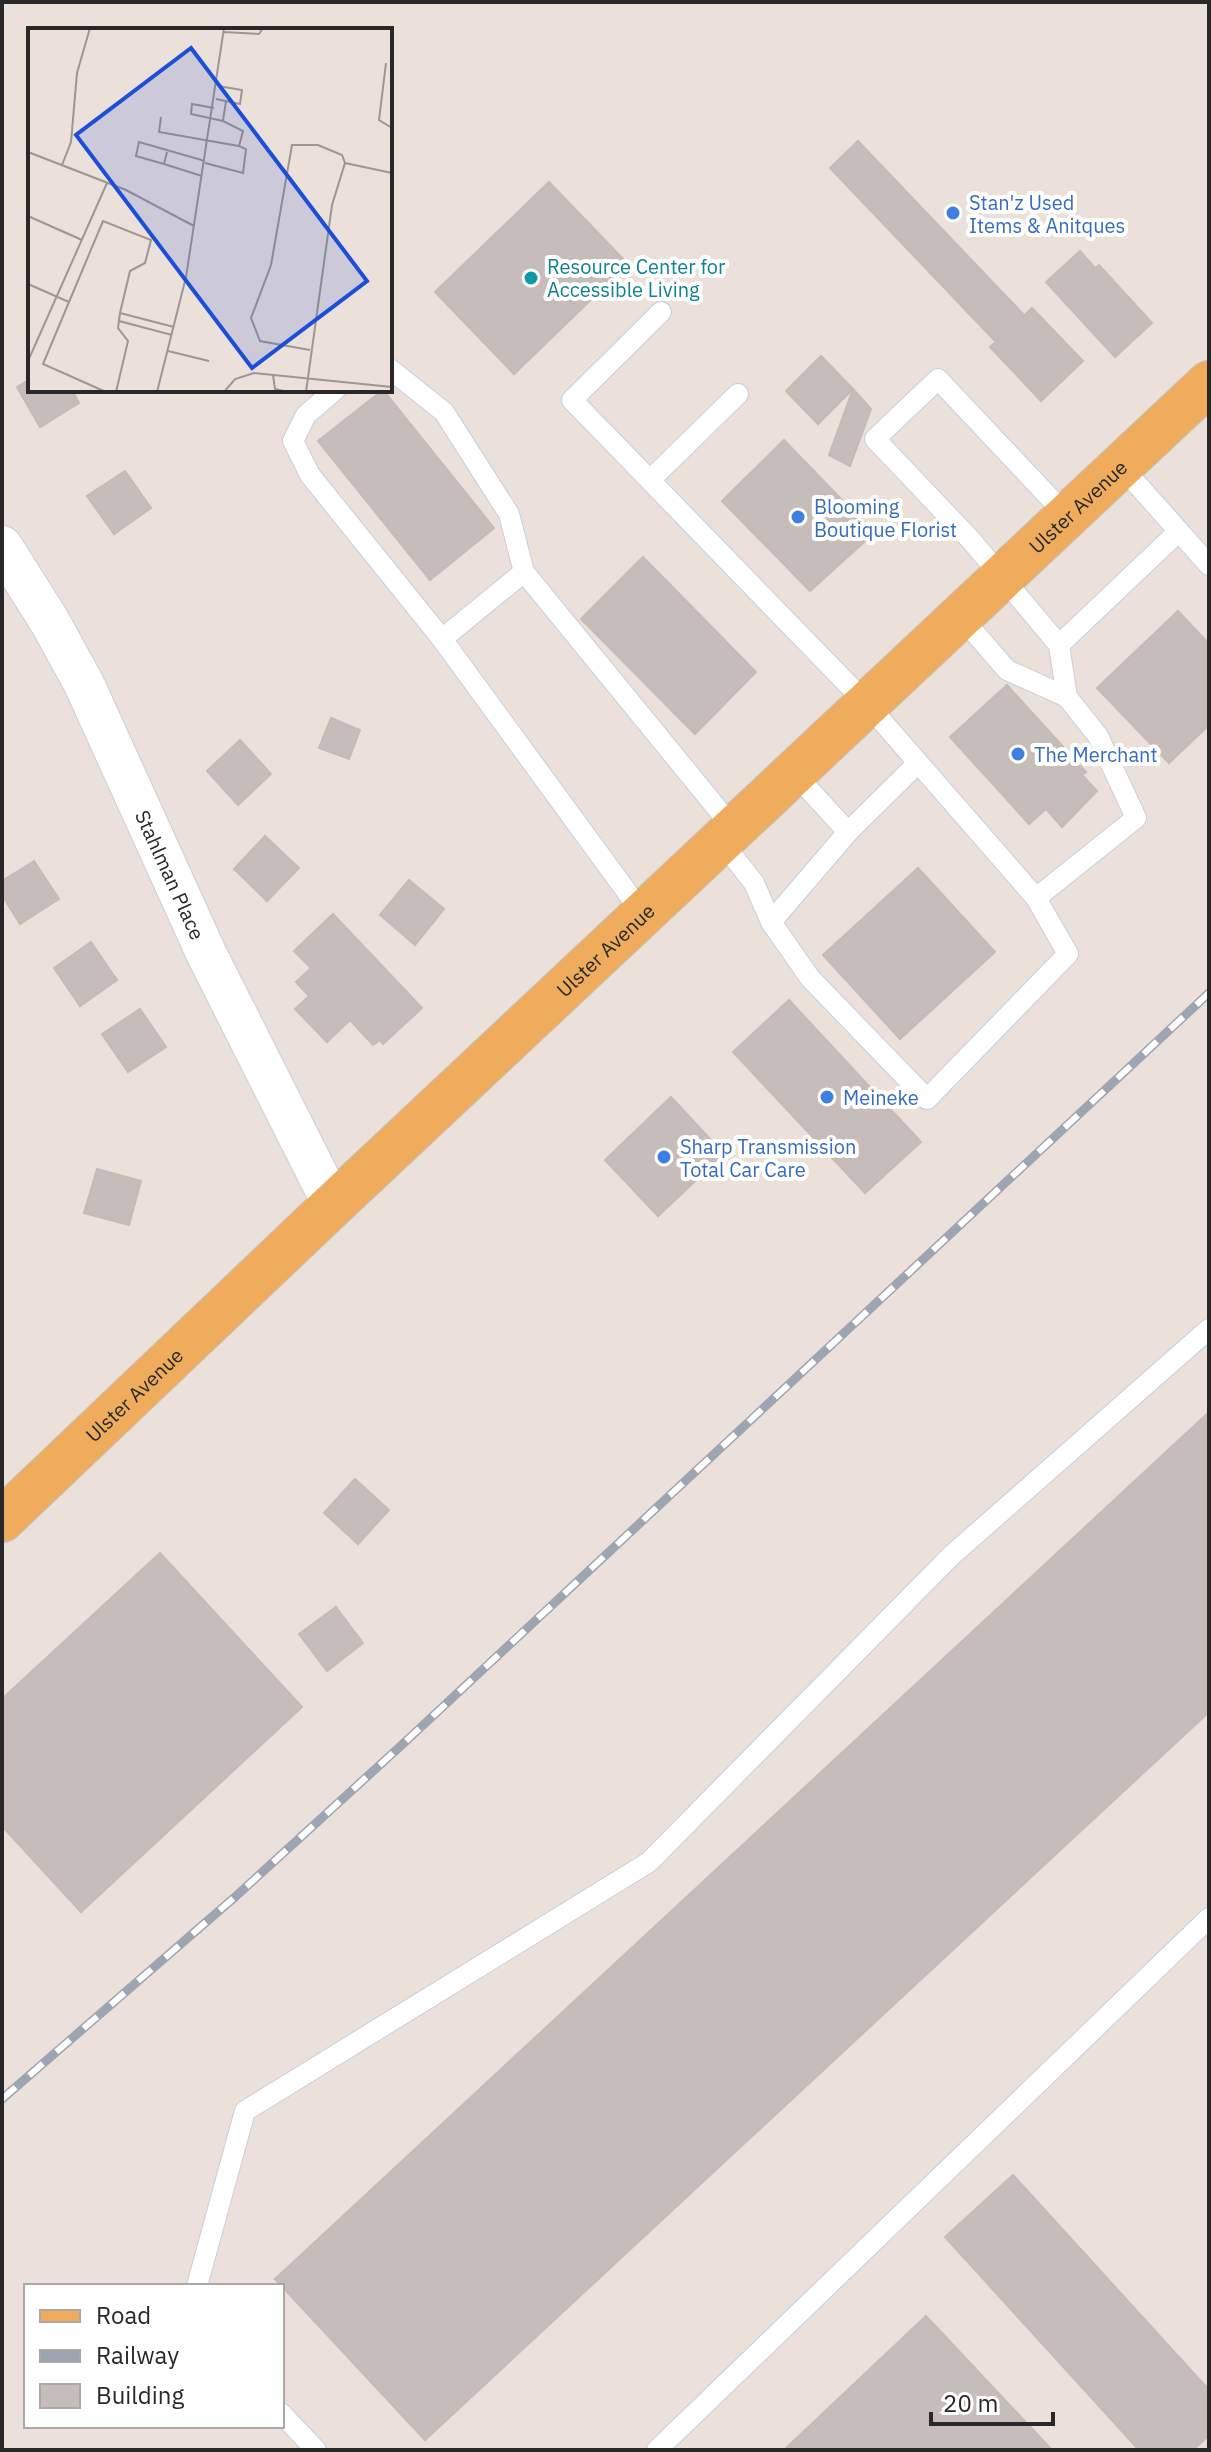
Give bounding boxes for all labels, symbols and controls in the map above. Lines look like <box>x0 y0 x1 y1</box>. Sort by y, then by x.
inset map <box>28 28 392 392</box>
place label: Stan'z Used Items & Anitques <box>969 189 1125 239</box>
marker: Stan'z Used Items & Anitques <box>944 204 962 222</box>
place label: Resource Center for Accessible Living <box>547 253 725 303</box>
marker: Resource Center for Accessible Living <box>522 269 540 287</box>
street label: Ulster Avenue <box>1023 454 1133 559</box>
place label: Blooming Boutique Florist <box>814 493 957 543</box>
marker: Blooming Boutique Florist <box>789 508 807 526</box>
place label: The Merchant <box>1034 741 1157 768</box>
marker: The Merchant <box>1009 745 1027 763</box>
street label: Stahlman Place <box>129 806 212 944</box>
street label: Ulster Avenue <box>550 897 660 1002</box>
place label: Meineke <box>843 1084 919 1111</box>
marker: Meineke <box>818 1088 836 1106</box>
place label: Sharp Transmission Total Car Care <box>680 1133 856 1183</box>
marker: Sharp Transmission Total Car Care <box>655 1148 673 1166</box>
street label: Ulster Avenue <box>79 1341 189 1448</box>
legend <box>24 2284 284 2428</box>
text: Road <box>96 2299 151 2331</box>
text: Railway <box>96 2339 179 2371</box>
scale bar <box>931 2376 1053 2426</box>
text: Building <box>96 2379 184 2411</box>
text: 20 m <box>943 2387 998 2419</box>

